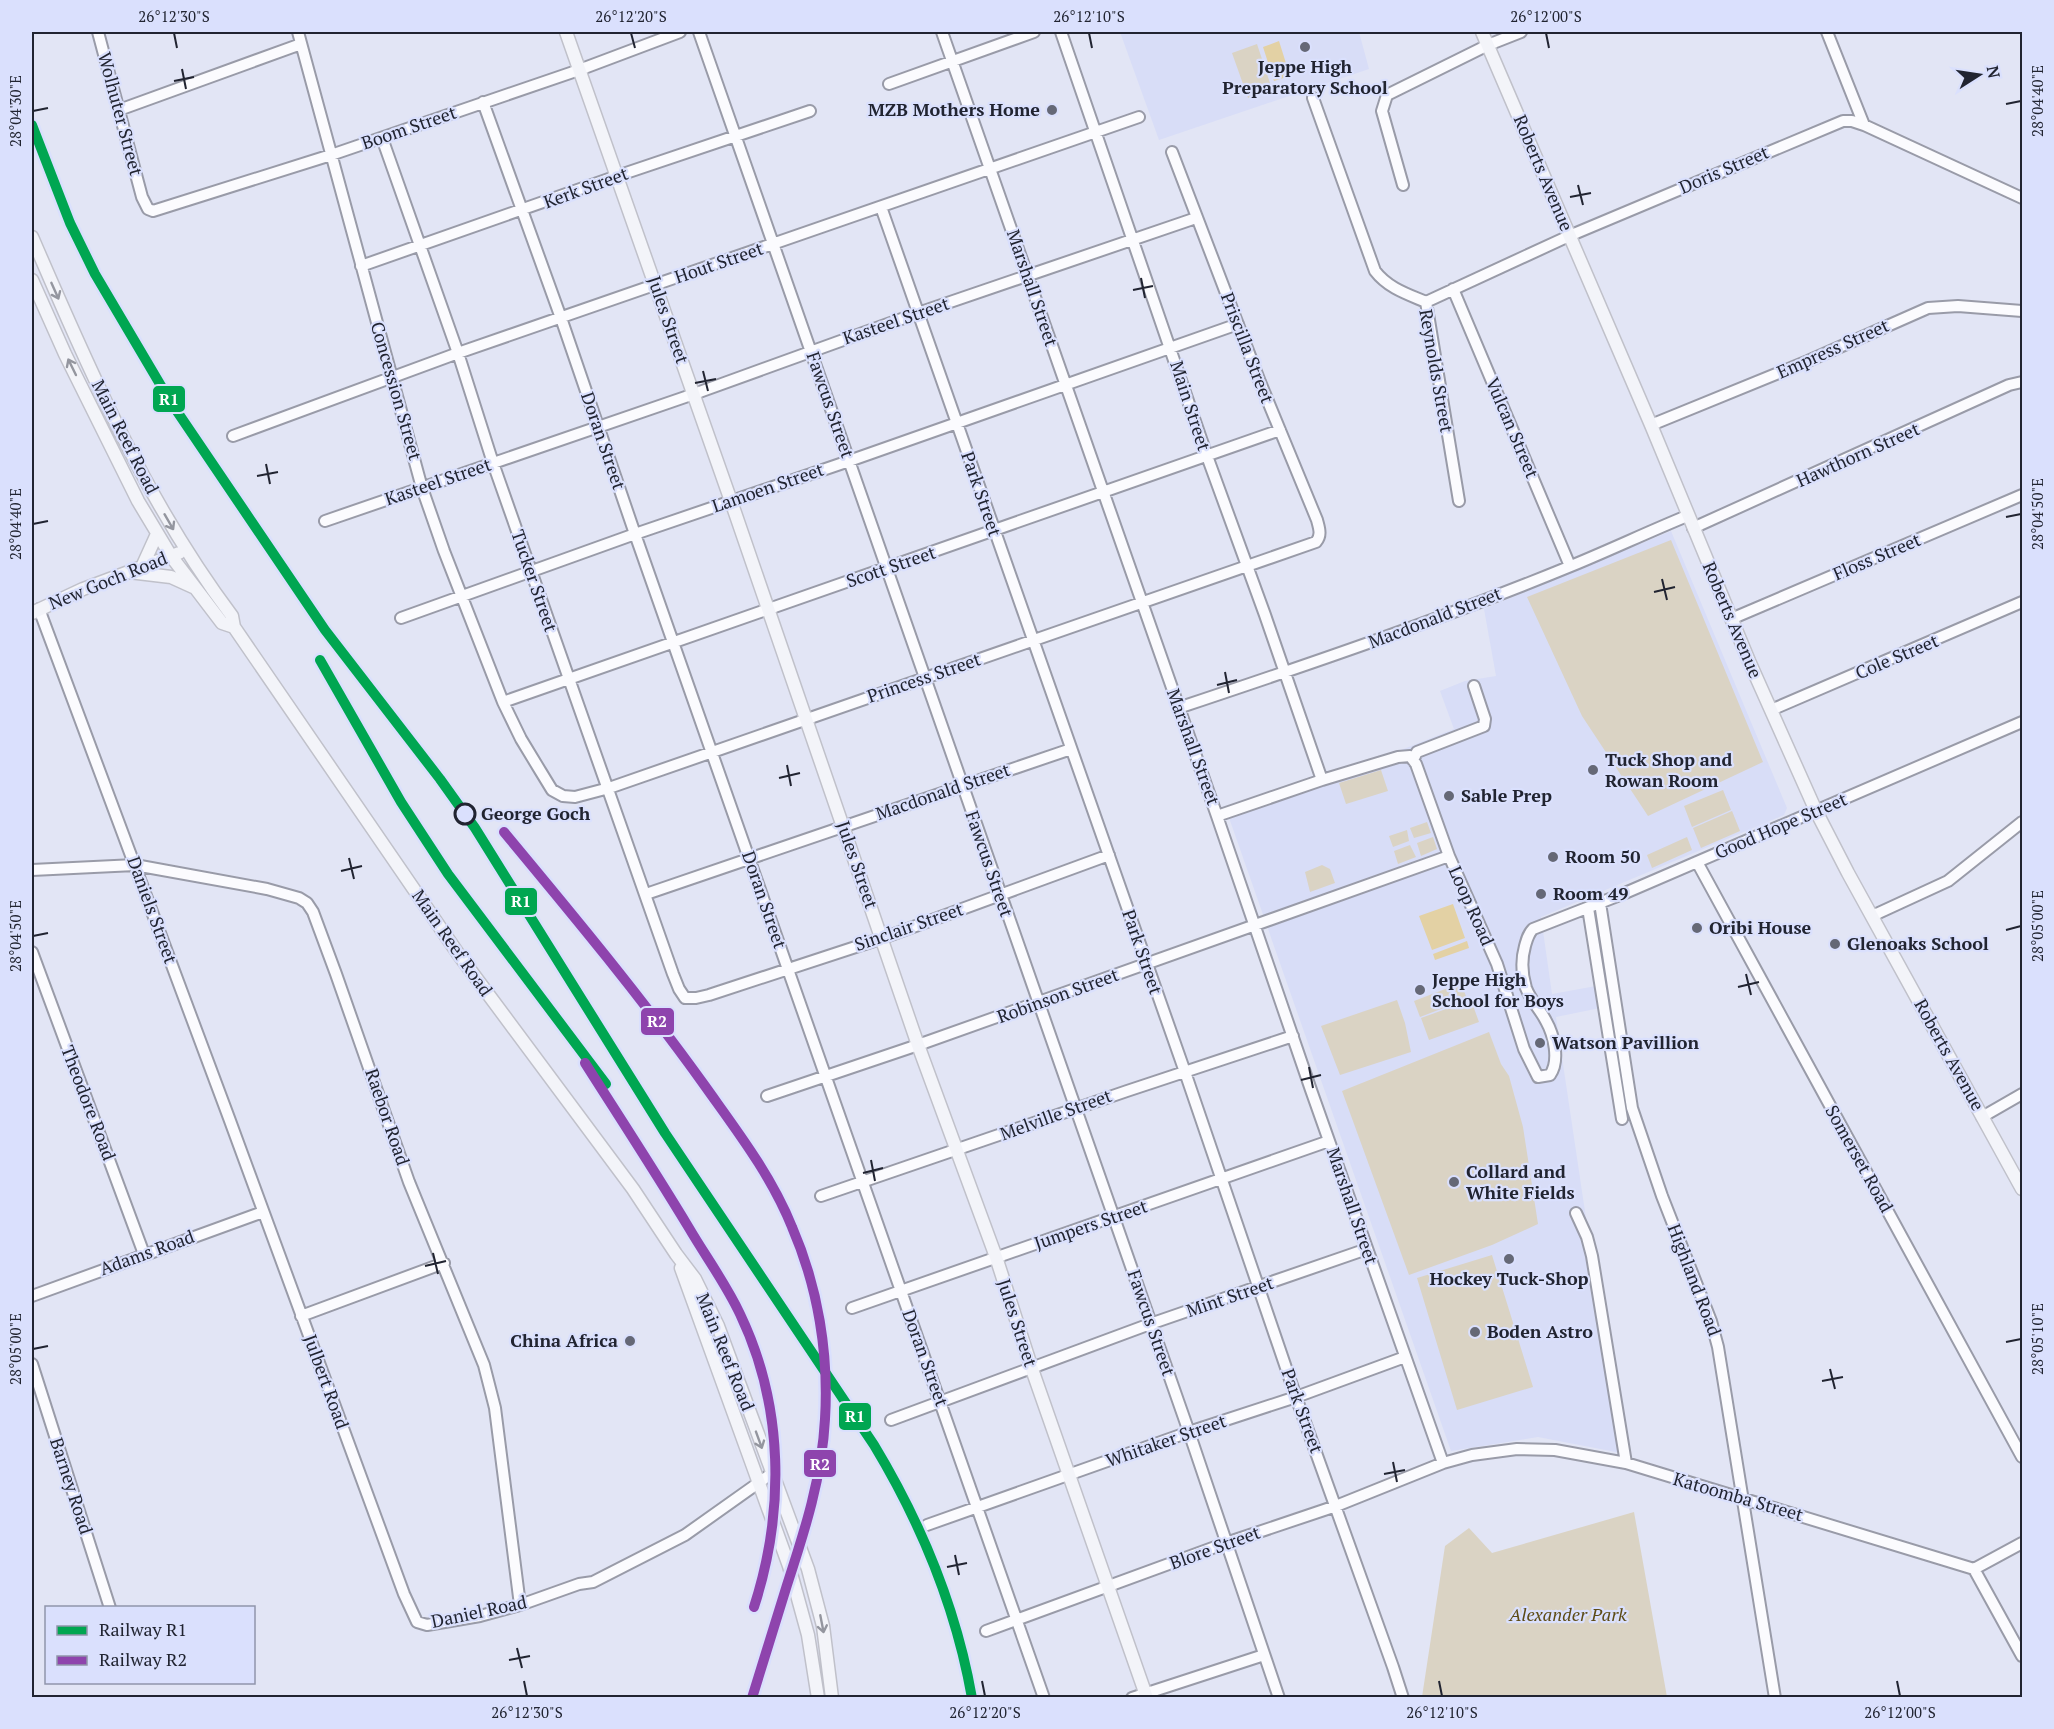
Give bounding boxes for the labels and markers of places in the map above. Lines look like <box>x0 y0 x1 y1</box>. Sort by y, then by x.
marker: Jeppe High Preparatory School <box>1298 40 1312 54</box>
place label: Jeppe High Preparatory School <box>1222 54 1388 99</box>
place label: MZB Mothers Home <box>868 97 1040 121</box>
marker: MZB Mothers Home <box>1045 103 1059 117</box>
place label: Tuck Shop and Rowan Room <box>1605 747 1732 792</box>
marker: Tuck Shop and Rowan Room <box>1586 763 1600 777</box>
place label: Sable Prep <box>1461 783 1552 807</box>
marker: Sable Prep <box>1442 789 1456 803</box>
place label: George Goch <box>481 801 591 825</box>
marker: George Goch <box>454 803 476 825</box>
place label: Room 50 <box>1565 844 1640 868</box>
marker: Room 50 <box>1546 850 1560 864</box>
place label: Room 49 <box>1553 881 1628 905</box>
marker: Room 49 <box>1534 887 1548 901</box>
place label: Oribi House <box>1709 915 1812 939</box>
marker: Oribi House <box>1690 921 1704 935</box>
place label: Glenoaks School <box>1847 931 1989 955</box>
marker: Glenoaks School <box>1828 937 1842 951</box>
place label: Jeppe High School for Boys <box>1432 967 1564 1012</box>
marker: Jeppe High School for Boys <box>1413 983 1427 997</box>
place label: Watson Pavillion <box>1552 1030 1700 1054</box>
marker: Watson Pavillion <box>1533 1036 1547 1050</box>
place label: Collard and White Fields <box>1466 1159 1575 1204</box>
marker: Collard and White Fields <box>1447 1175 1461 1189</box>
marker: Hockey Tuck-Shop <box>1502 1252 1516 1266</box>
place label: Hockey Tuck-Shop <box>1429 1266 1589 1290</box>
place label: Boden Astro <box>1487 1319 1593 1343</box>
marker: Boden Astro <box>1468 1325 1482 1339</box>
place label: China Africa <box>510 1328 618 1352</box>
marker: China Africa <box>623 1334 637 1348</box>

